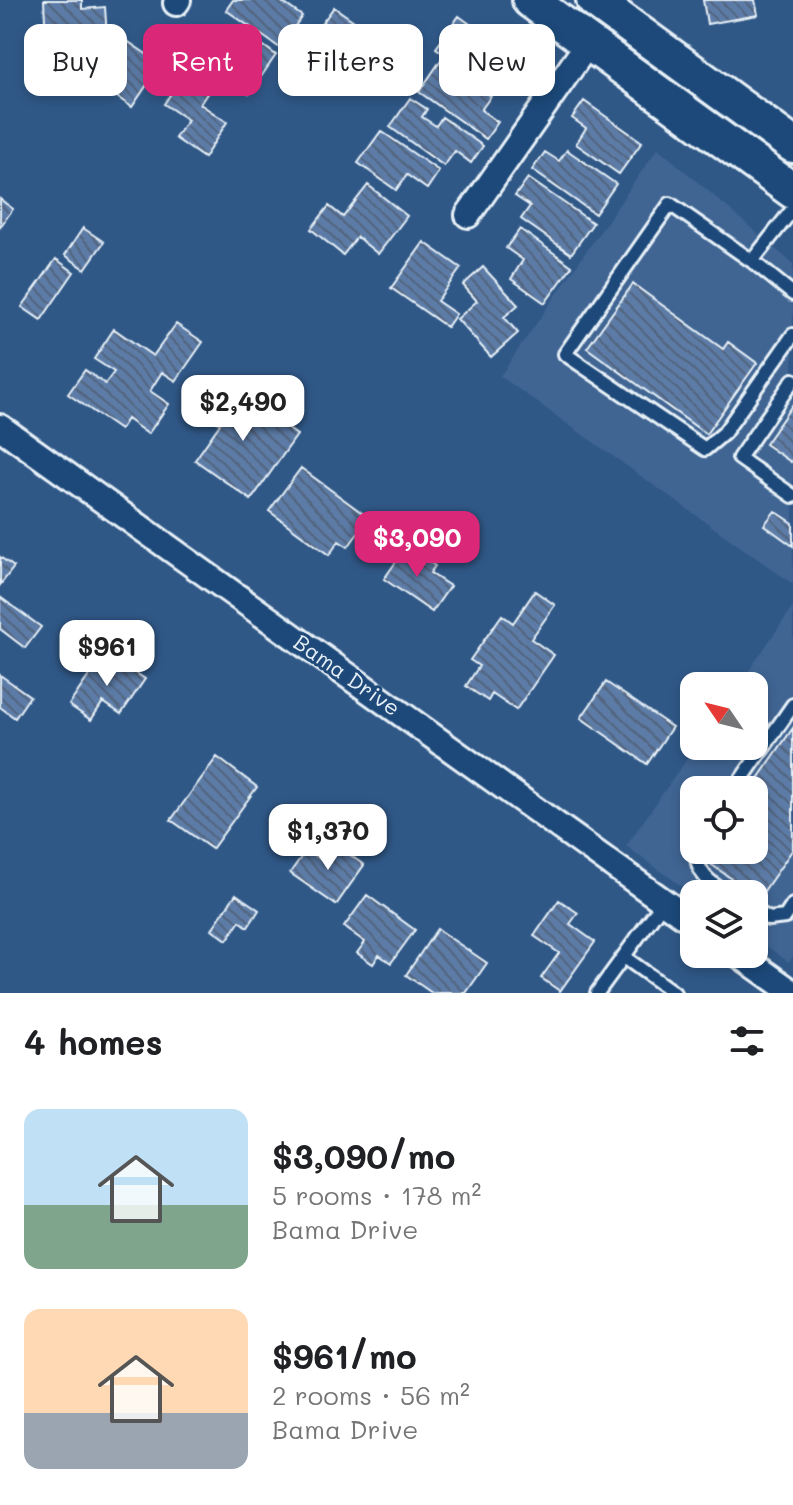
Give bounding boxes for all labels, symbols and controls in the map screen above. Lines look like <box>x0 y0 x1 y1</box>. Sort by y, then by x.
chip: Buy <box>24 24 127 96</box>
chip: Rent <box>143 24 262 96</box>
chip: Filters <box>278 24 423 96</box>
chip: New <box>439 24 555 96</box>
pin: $2,490 <box>178 375 308 443</box>
text: $2,490 <box>199 384 287 418</box>
pin: $3,090 <box>352 511 482 579</box>
text: $3,090 <box>373 520 461 554</box>
pin: $961 <box>60 620 154 688</box>
street label: Bama Drive <box>288 627 406 722</box>
text: $961 <box>78 629 136 663</box>
north arrow <box>680 672 768 760</box>
map controls <box>680 672 768 968</box>
button: locate <box>680 776 768 864</box>
pin: $1,370 <box>263 804 393 872</box>
text: $1,370 <box>287 813 369 847</box>
button: layers <box>680 880 768 968</box>
text: 4 homes <box>24 1019 163 1064</box>
icon: filters <box>725 1019 769 1063</box>
text: $3,090/mo <box>272 1133 456 1178</box>
icon: home <box>88 1141 184 1237</box>
text: 5 rooms · 178 m² <box>272 1178 481 1212</box>
text: Bama Drive <box>272 1212 418 1246</box>
text: $961/mo <box>272 1333 417 1378</box>
icon: home <box>88 1341 184 1437</box>
text: 2 rooms · 56 m² <box>272 1378 470 1412</box>
text: Bama Drive <box>272 1412 418 1446</box>

